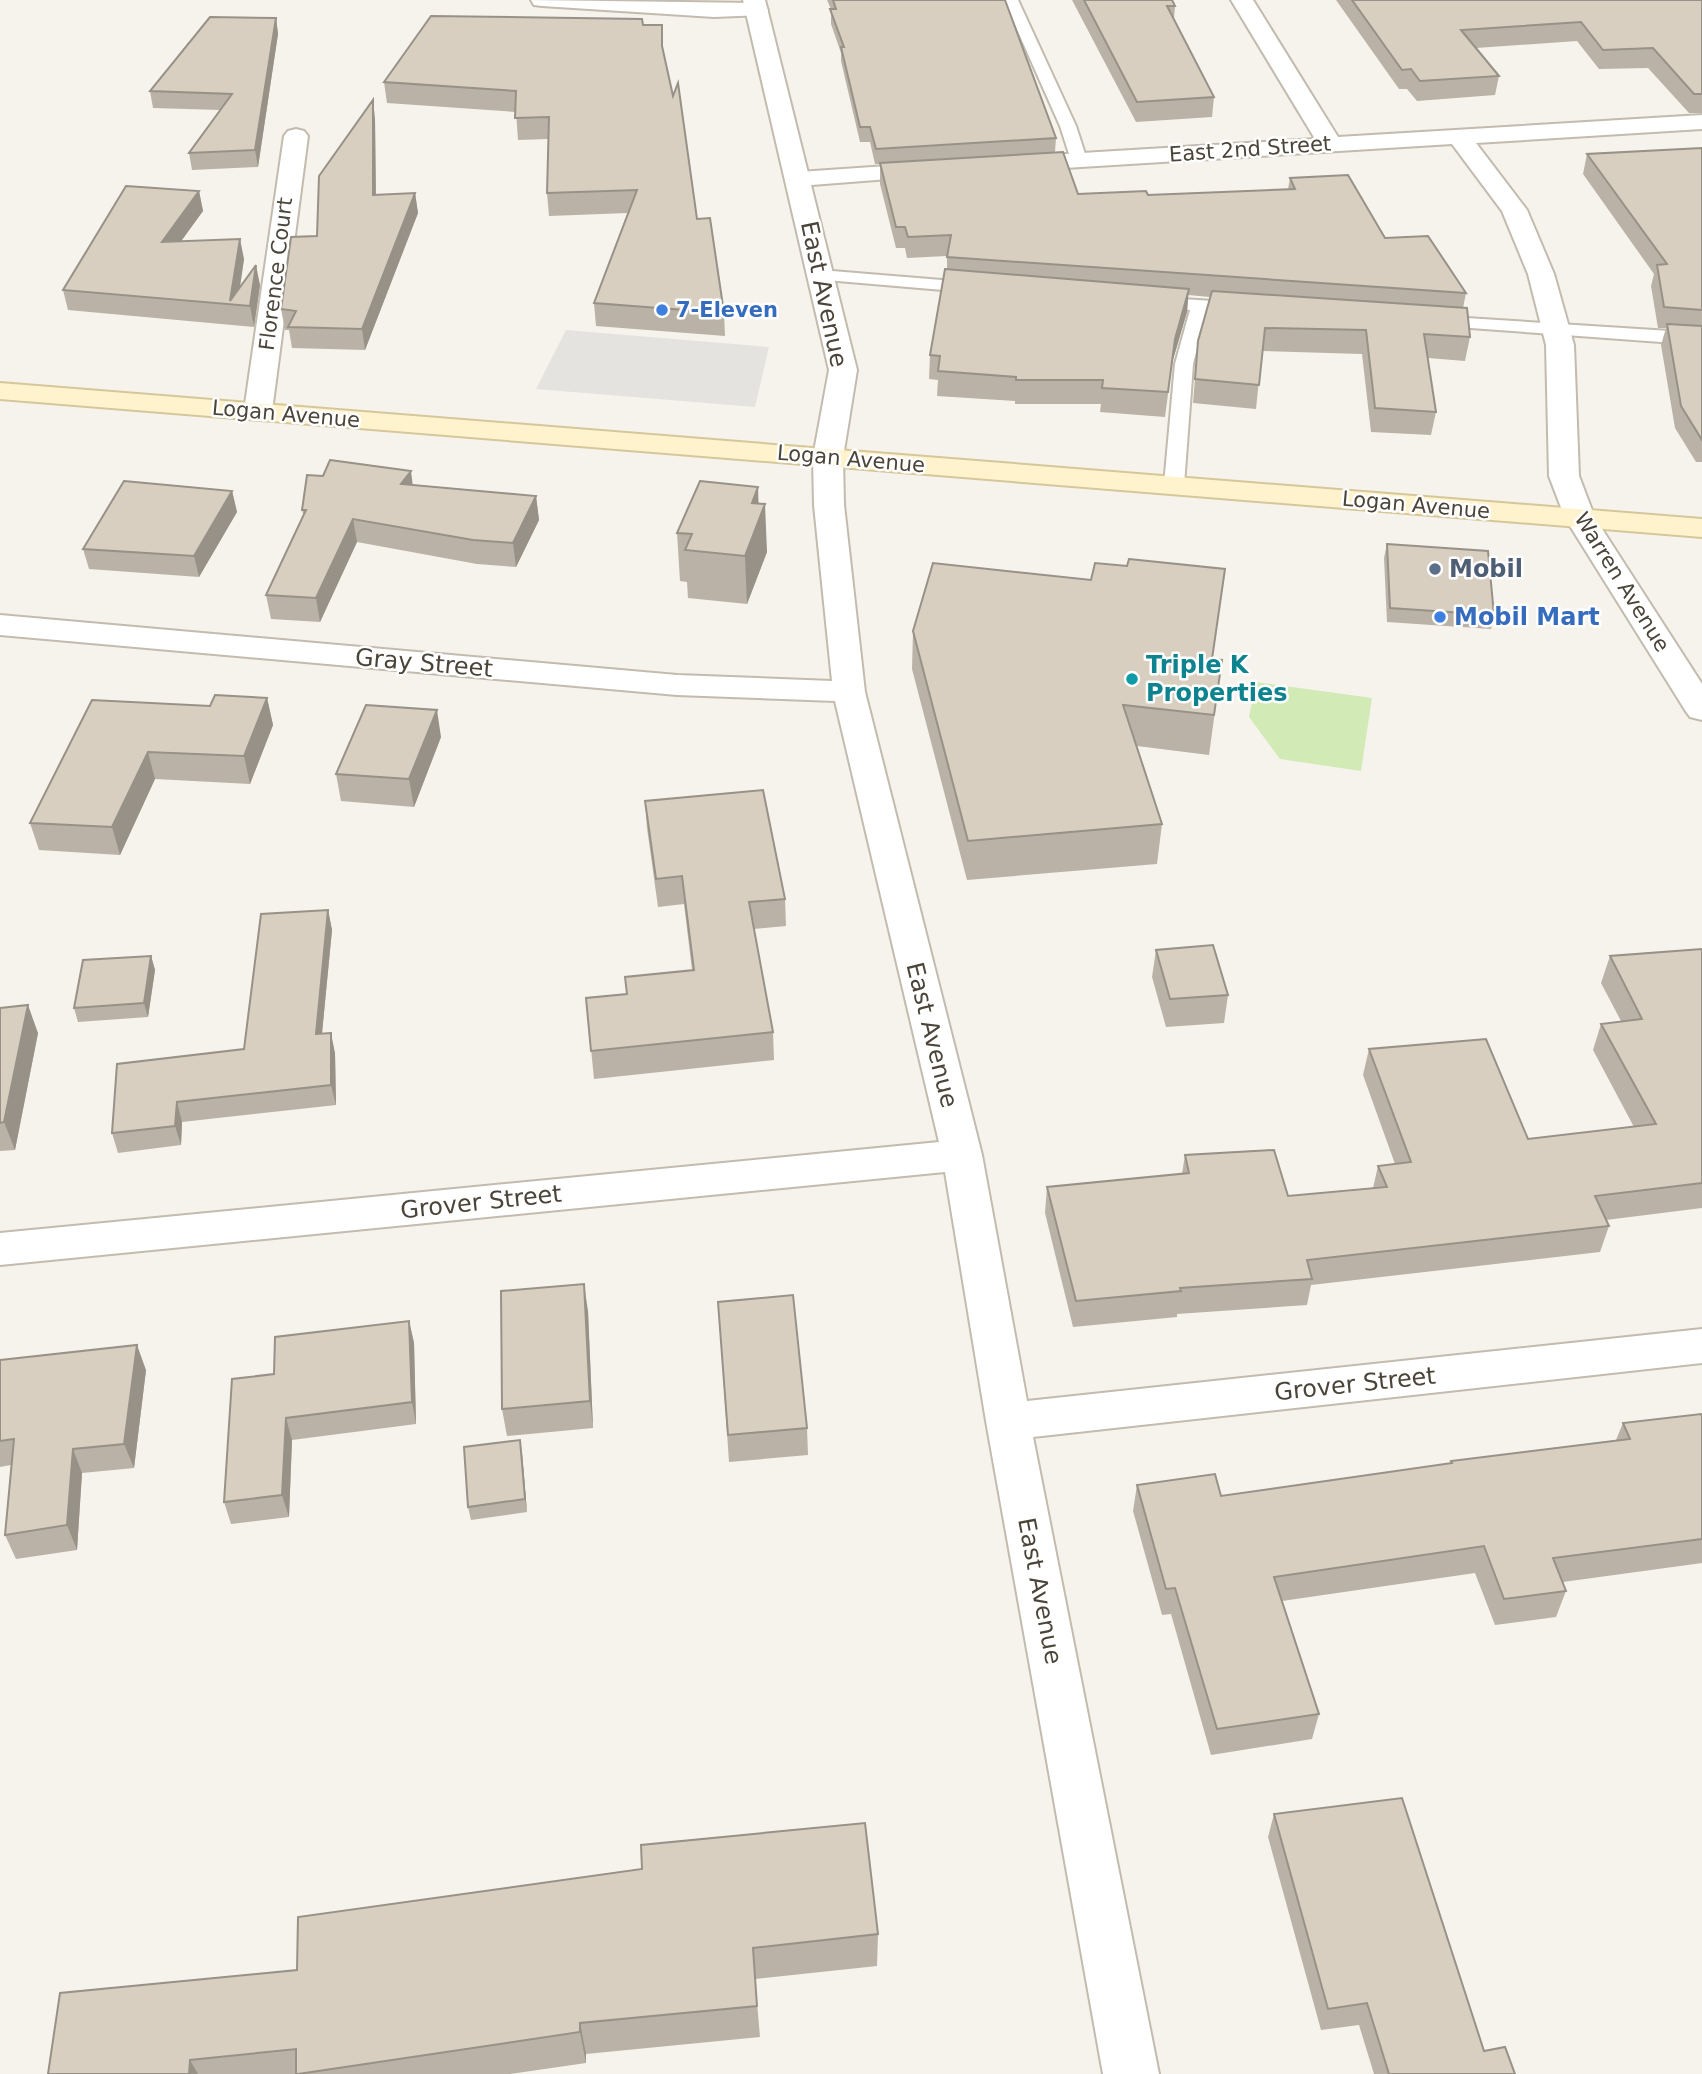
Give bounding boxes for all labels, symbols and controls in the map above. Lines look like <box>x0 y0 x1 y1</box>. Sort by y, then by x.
street label: East 2nd Street <box>1168 131 1332 167</box>
street label: Florence Court <box>255 196 297 352</box>
street label: East Avenue <box>795 218 853 370</box>
place label: 7-Eleven <box>676 298 778 322</box>
marker: 7-Eleven <box>654 302 670 318</box>
street label: Logan Avenue <box>211 396 361 432</box>
street label: Logan Avenue <box>776 441 926 477</box>
street label: Logan Avenue <box>1341 487 1491 523</box>
street label: Warren Avenue <box>1570 508 1674 656</box>
place label: Mobil <box>1449 555 1523 583</box>
marker: Mobil <box>1427 561 1443 577</box>
place label: Mobil Mart <box>1454 603 1600 631</box>
marker: Mobil Mart <box>1432 609 1448 625</box>
street label: Gray Street <box>354 643 494 683</box>
place label: Triple K Properties <box>1146 651 1287 707</box>
marker: Triple K Properties <box>1124 671 1140 687</box>
street label: East Avenue <box>900 960 964 1110</box>
street label: Grover Street <box>399 1180 563 1224</box>
street label: Grover Street <box>1273 1362 1437 1406</box>
street label: East Avenue <box>1012 1515 1068 1667</box>

